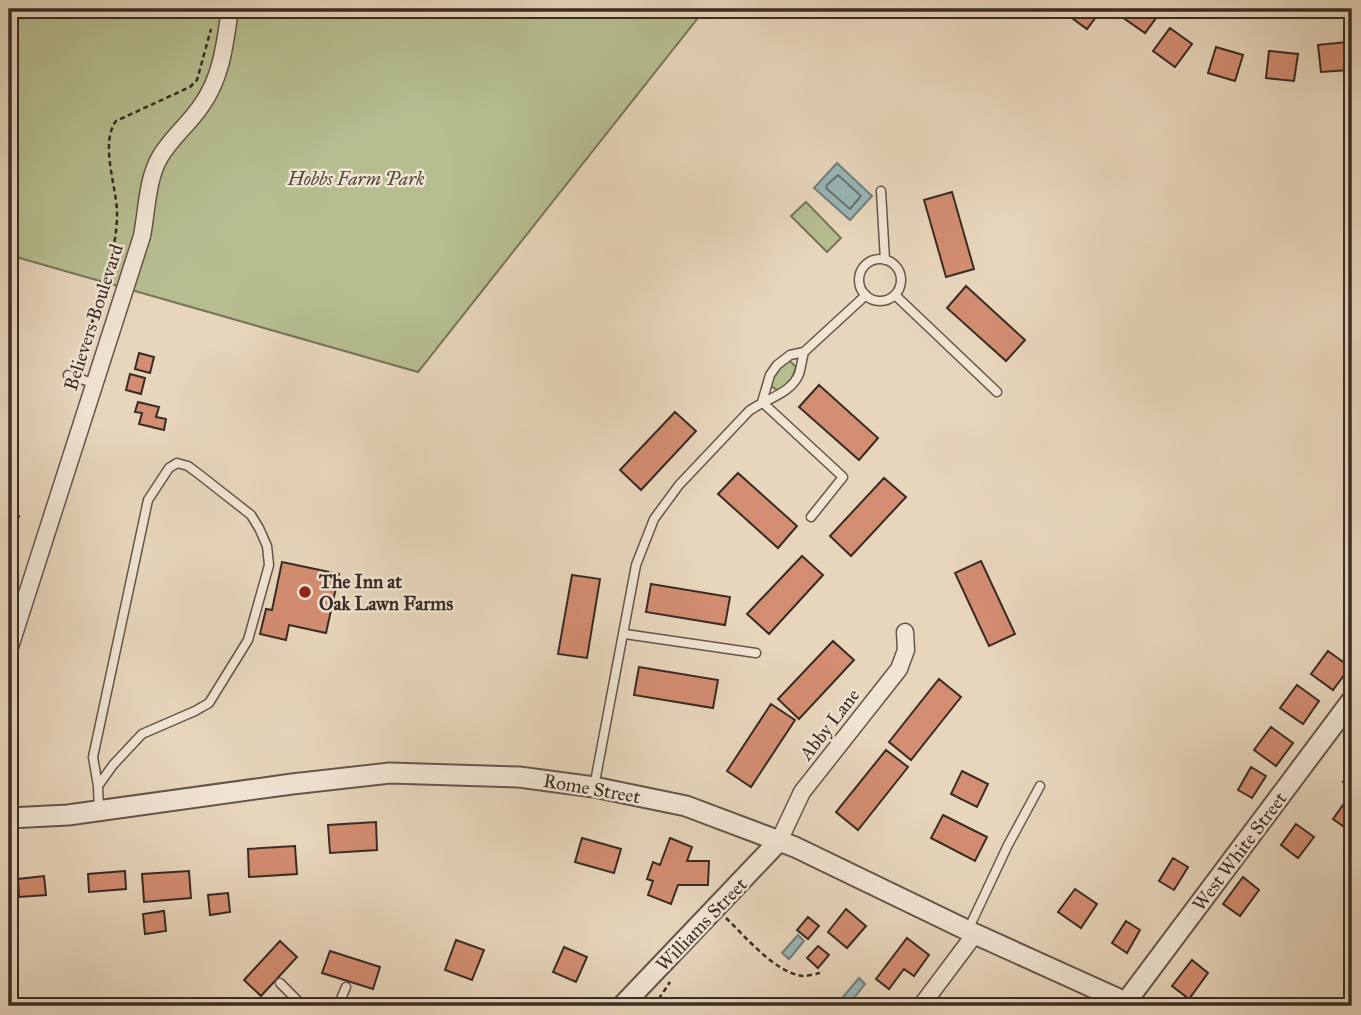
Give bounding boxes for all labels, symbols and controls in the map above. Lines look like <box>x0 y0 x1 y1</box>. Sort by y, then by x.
park label: Hobbs Farm Park <box>286 167 425 190</box>
street label: Believers Boulevard <box>59 241 128 393</box>
place label: The Inn at Oak Lawn Farms <box>318 570 453 615</box>
marker: The Inn at Oak Lawn Farms <box>297 584 313 600</box>
street label: Abby Lane <box>794 684 864 765</box>
street label: Rome Street <box>542 769 642 808</box>
street label: West White Street <box>1187 787 1292 915</box>
street label: Williams Street <box>651 873 752 976</box>

